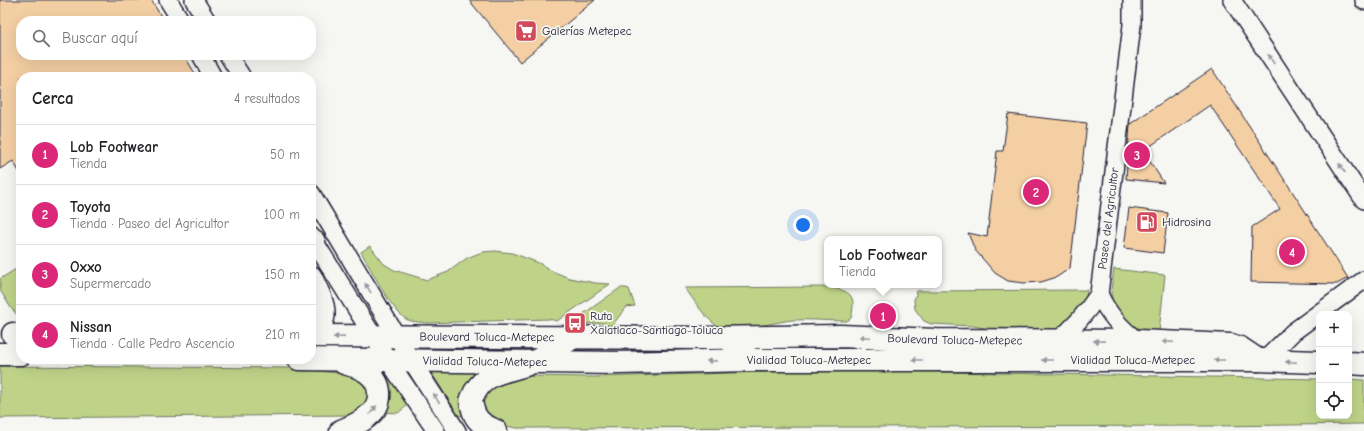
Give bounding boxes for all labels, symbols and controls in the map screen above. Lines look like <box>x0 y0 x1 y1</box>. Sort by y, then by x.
search box <box>16 16 316 60</box>
supermarket icon: Galerías Metepec <box>513 18 539 44</box>
place label: Galerías Metepec <box>542 24 632 38</box>
icon: search <box>30 27 52 49</box>
text: Buscar aquí <box>62 29 138 47</box>
one-way arrow <box>1267 54 1275 64</box>
text: Cerca <box>32 89 74 108</box>
text: 4 resultados <box>234 91 300 106</box>
text: Lob Footwear <box>70 138 158 156</box>
pin: 3 <box>1124 140 1150 170</box>
text: 1 <box>42 147 48 162</box>
text: 50 m <box>270 147 300 162</box>
text: Tienda <box>70 156 107 171</box>
one-way arrow <box>1339 162 1346 174</box>
street label: Paseo del Agricultor <box>1095 167 1121 270</box>
pin: 2 <box>1023 177 1049 207</box>
text: Toyota <box>70 198 111 216</box>
text: 2 <box>42 207 48 222</box>
text: 100 m <box>264 207 300 222</box>
fuel station icon: Hidrosina <box>1134 209 1160 235</box>
your location <box>793 215 813 235</box>
place label: Hidrosina <box>1162 215 1211 229</box>
text: Tienda · Paseo del Agricultor <box>70 216 229 231</box>
popup <box>824 236 942 288</box>
pin: 4 <box>1279 237 1305 267</box>
text: Lob Footwear <box>839 246 927 264</box>
text: Oxxo <box>70 258 102 276</box>
text: Tienda <box>839 264 876 279</box>
text: 3 <box>42 267 48 282</box>
text: 150 m <box>265 267 300 282</box>
text: Supermercado <box>70 276 151 291</box>
one-way arrow <box>364 282 371 294</box>
pin: 1 <box>870 301 896 331</box>
place label: Ruta Xalatlaco-Santiago-Toluca <box>590 309 723 337</box>
bus stop icon: Ruta Xalatlaco-Santiago-Toluca <box>562 310 588 336</box>
map controls <box>1316 311 1352 419</box>
button: + <box>1316 311 1352 347</box>
text: Nissan <box>70 318 112 336</box>
text: 4 <box>42 327 48 342</box>
text: 210 m <box>265 327 300 342</box>
street label: Boulevard Toluca-Metepec <box>420 330 555 344</box>
street label: Boulevard Toluca-Metepec <box>887 331 1023 347</box>
one-way arrow <box>332 334 345 340</box>
one-way arrow <box>858 334 871 340</box>
text: Tienda · Calle Pedro Ascencio <box>70 336 235 351</box>
one-way arrow <box>1092 338 1105 344</box>
one-way arrow <box>1162 339 1174 346</box>
button: − <box>1316 347 1352 383</box>
street label: Vialidad Toluca-Metepec <box>747 353 871 367</box>
street label: Vialidad Toluca-Metepec <box>1071 353 1195 367</box>
street label: Vialidad Toluca-Metepec <box>423 354 547 369</box>
one-way arrow <box>910 357 923 363</box>
one-way arrow <box>1040 357 1053 363</box>
one-way arrow <box>1212 357 1225 363</box>
one-way arrow <box>705 358 718 364</box>
one-way arrow <box>1285 358 1297 365</box>
button: locate <box>1316 383 1352 419</box>
one-way arrow <box>432 393 440 403</box>
one-way arrow <box>369 405 378 416</box>

